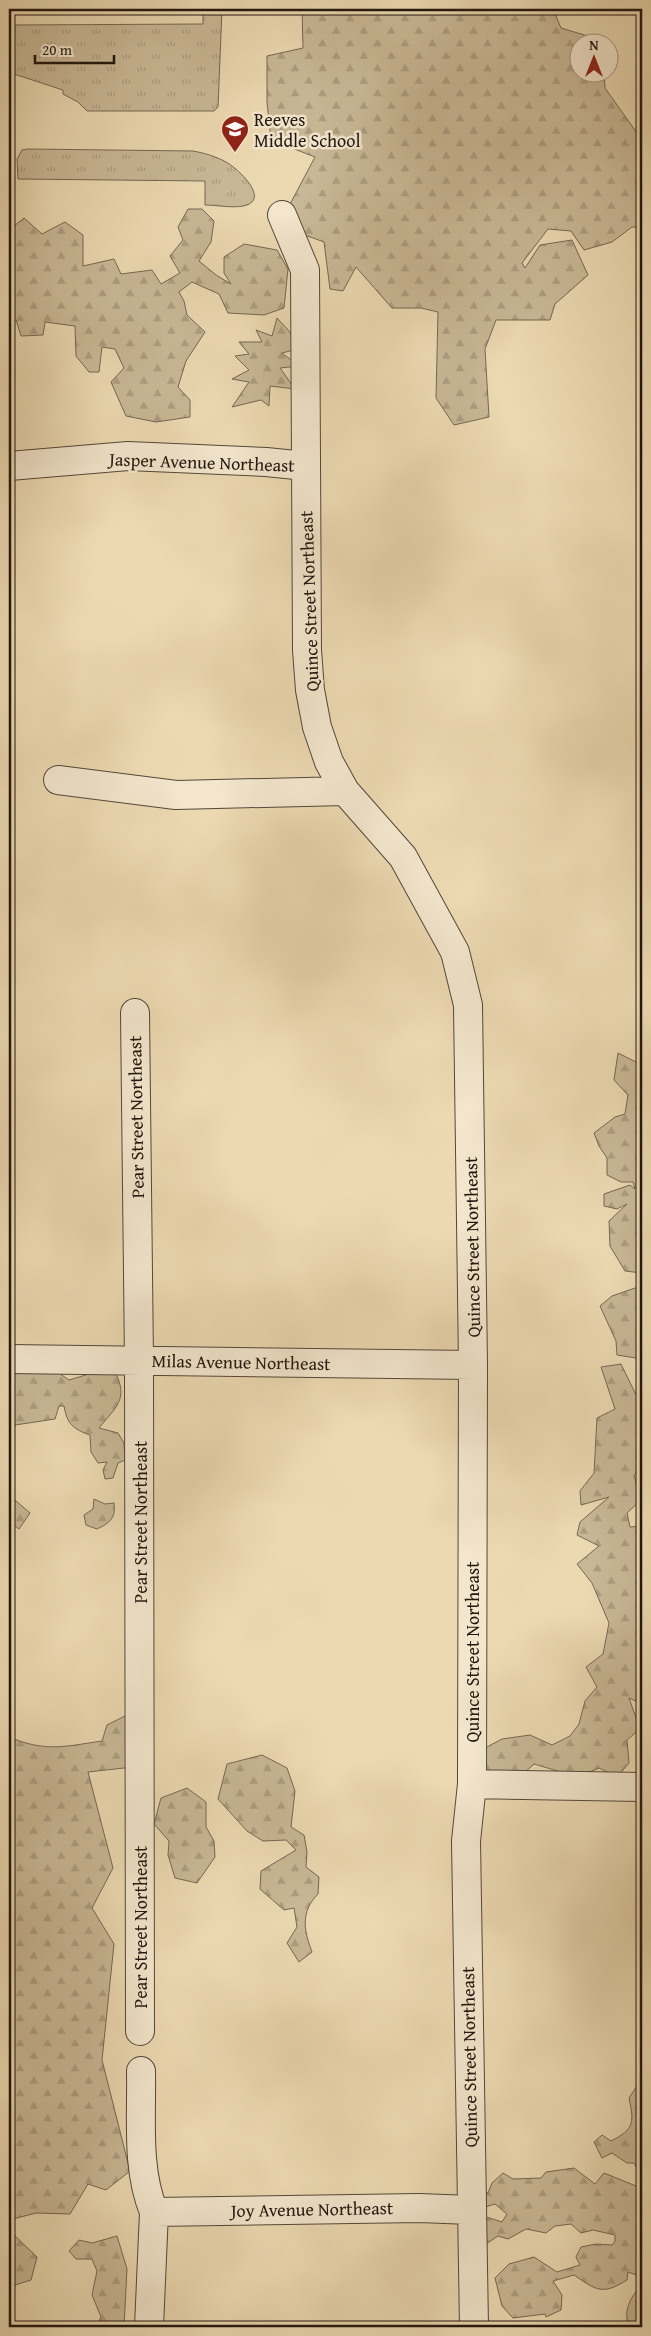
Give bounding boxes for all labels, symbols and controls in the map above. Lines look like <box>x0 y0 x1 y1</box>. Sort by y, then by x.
scale bar <box>35 32 114 64</box>
north arrow <box>568 32 618 82</box>
text: N <box>589 35 599 55</box>
text: 20 m <box>42 39 73 60</box>
place label: Reeves Middle School <box>254 106 361 154</box>
school or university icon: Reeves Middle School <box>220 114 250 153</box>
street label: Jasper Avenue Northeast <box>107 445 296 479</box>
street label: Quince Street Northeast <box>292 509 326 692</box>
street label: Pear Street Northeast <box>121 1035 151 1199</box>
street label: Quince Street Northeast <box>457 1156 487 1338</box>
street label: Milas Avenue Northeast <box>151 1347 331 1377</box>
street label: Pear Street Northeast <box>127 1440 154 1603</box>
street label: Quince Street Northeast <box>459 1561 486 1743</box>
street label: Pear Street Northeast <box>127 1845 154 2008</box>
street label: Quince Street Northeast <box>454 1966 484 2148</box>
street label: Joy Avenue Northeast <box>229 2194 394 2224</box>

